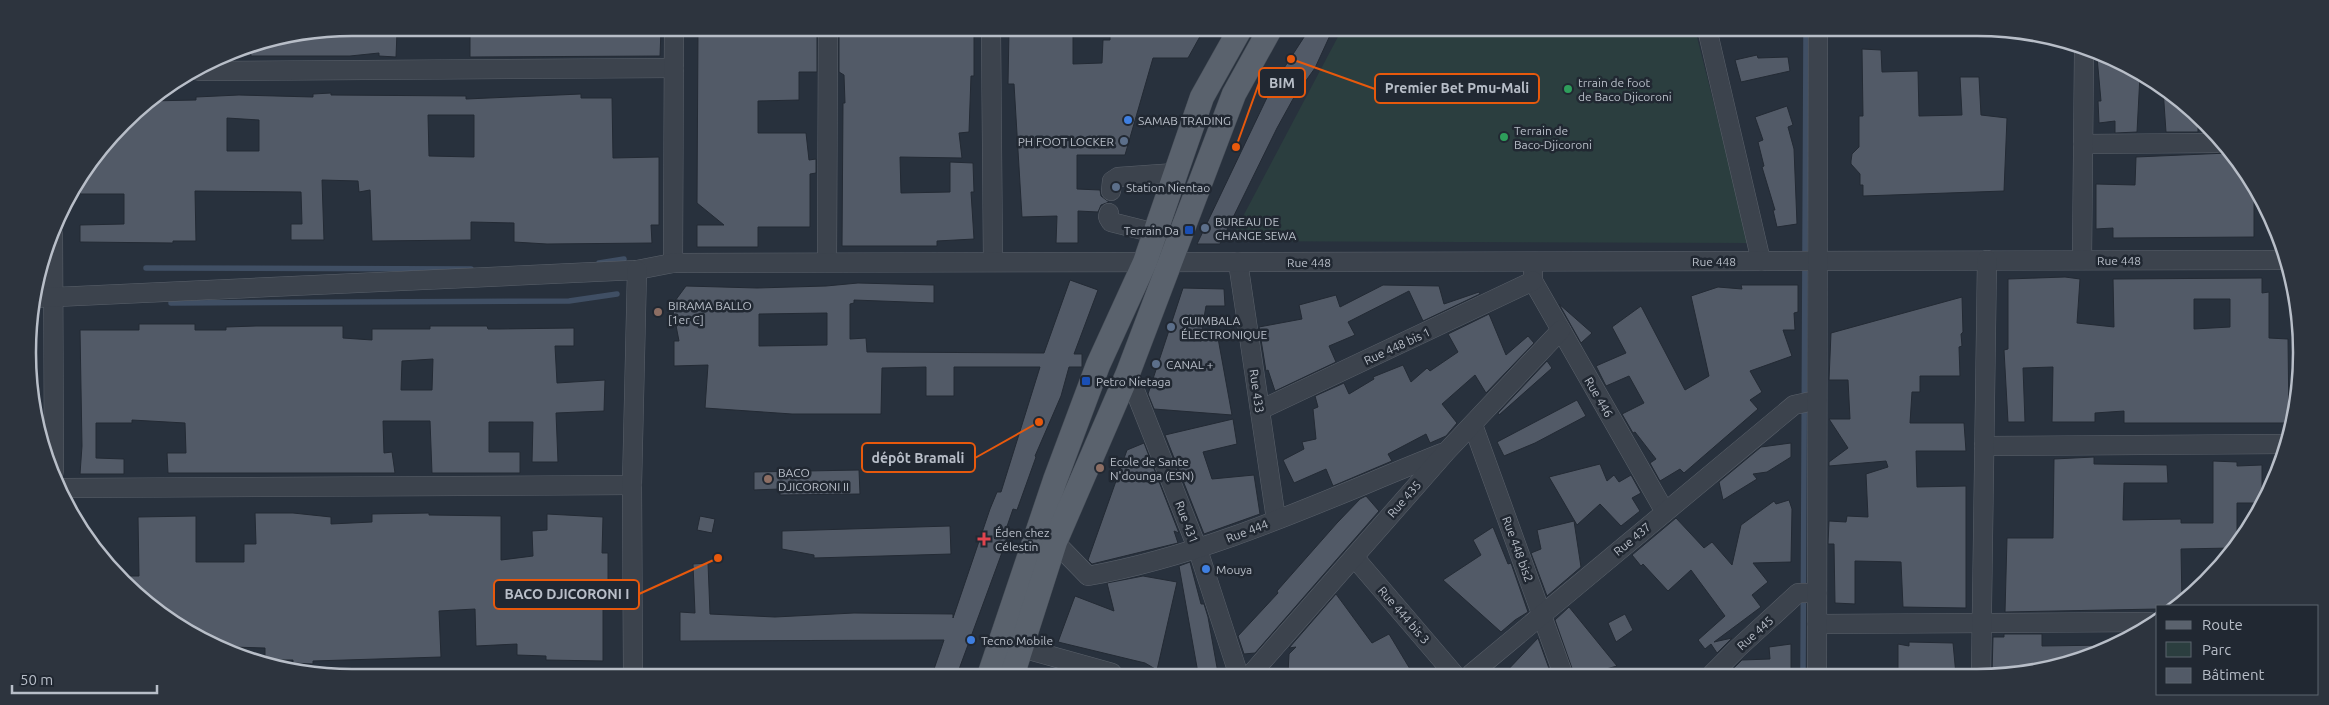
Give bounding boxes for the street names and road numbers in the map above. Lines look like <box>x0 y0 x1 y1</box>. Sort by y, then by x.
street label: Rue 448 <box>2097 254 2141 267</box>
street label: Rue 448 <box>1692 255 1736 268</box>
street label: Rue 448 <box>1287 256 1331 269</box>
street label: Rue 448 bis 1 <box>1362 325 1432 367</box>
street label: Rue 433 <box>1248 368 1266 414</box>
street label: Rue 446 <box>1582 375 1616 420</box>
street label: Rue 435 <box>1385 478 1423 520</box>
street label: Rue 431 <box>1173 499 1201 545</box>
street label: Rue 448 bis2 <box>1500 515 1536 583</box>
street label: Rue 444 <box>1224 517 1270 545</box>
street label: Rue 437 <box>1611 520 1653 558</box>
street label: Rue 444 bis 3 <box>1376 584 1432 646</box>
street label: Rue 445 <box>1734 613 1776 653</box>

